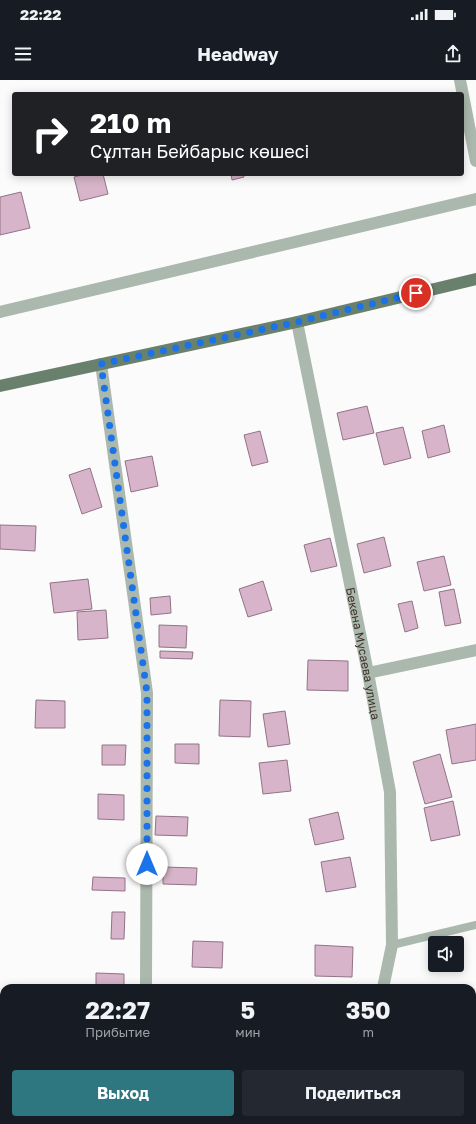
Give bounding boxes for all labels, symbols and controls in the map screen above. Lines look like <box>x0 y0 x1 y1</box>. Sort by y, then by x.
text: 22:22 <box>20 5 61 23</box>
icon: menu <box>12 43 34 65</box>
text: Headway <box>197 43 279 65</box>
icon: share <box>442 43 464 65</box>
text: 210 m <box>90 106 171 139</box>
icon: right <box>24 108 76 160</box>
text: Сұлтан Бейбарыс көшесі <box>90 140 309 162</box>
pin <box>399 276 433 310</box>
icon: arrive <box>405 282 427 304</box>
street label: Бекена Мусаева улица <box>343 586 384 721</box>
position arrow <box>126 843 168 885</box>
map controls <box>428 936 464 972</box>
button: sound <box>428 936 464 972</box>
text: 22:27 <box>85 995 150 1024</box>
text: 5 <box>241 995 255 1024</box>
text: 350 <box>346 995 391 1024</box>
text: Прибытие <box>85 1024 150 1040</box>
text: мин <box>235 1024 261 1040</box>
text: m <box>363 1024 374 1040</box>
button: Выход <box>12 1070 234 1116</box>
button: Поделиться <box>242 1070 464 1116</box>

